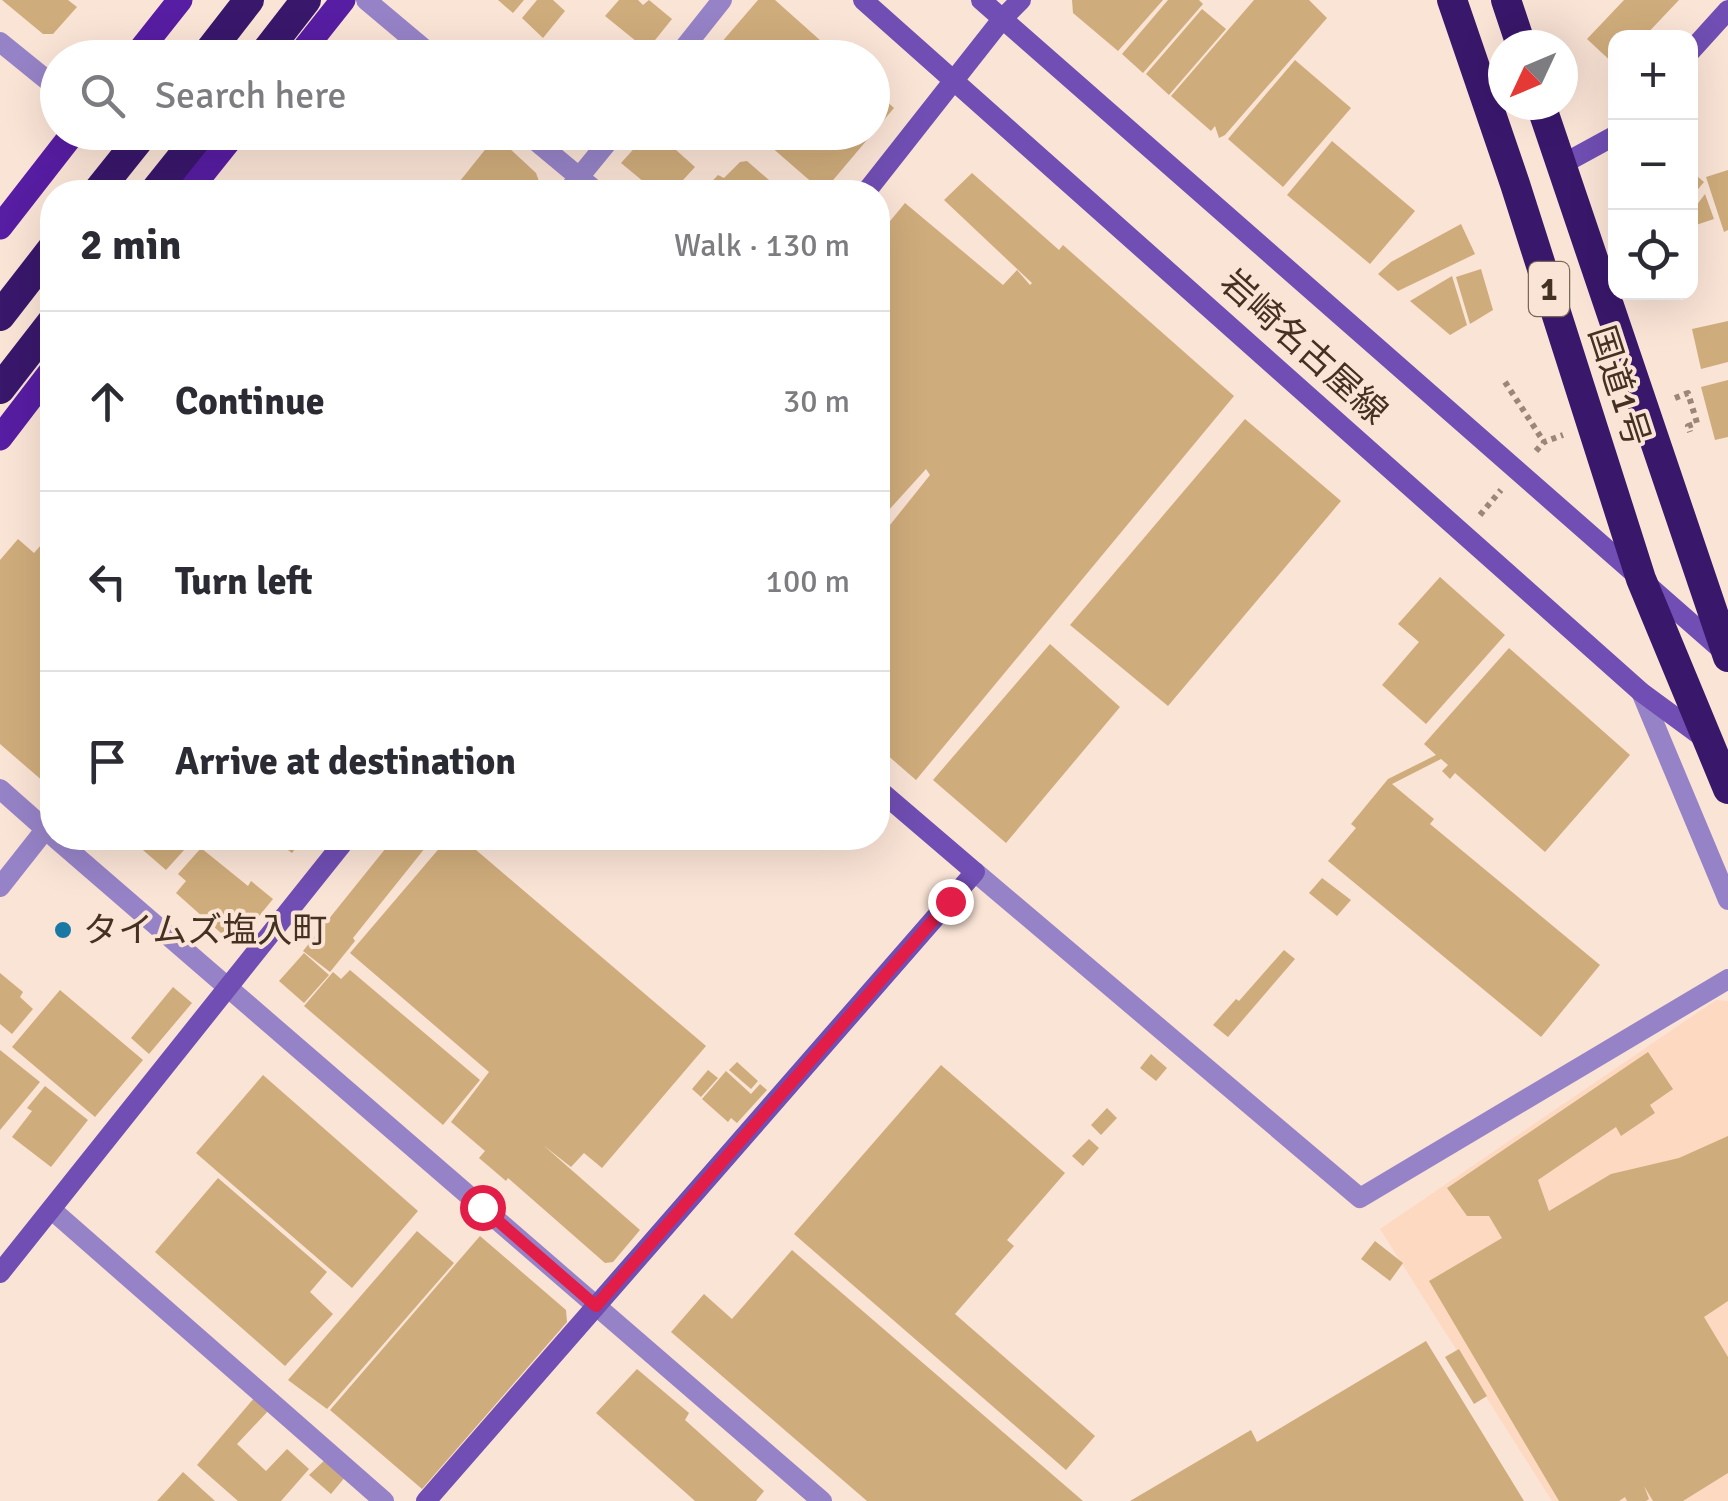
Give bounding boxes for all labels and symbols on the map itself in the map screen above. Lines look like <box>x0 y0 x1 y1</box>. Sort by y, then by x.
north arrow <box>1488 30 1578 120</box>
street label: 岩崎名古屋線 <box>1212 261 1396 433</box>
road number: 1 <box>1529 262 1569 316</box>
street label: 国道1号 <box>1579 320 1659 452</box>
route end <box>928 879 974 925</box>
place label: タイムズ塩入町 <box>83 909 327 952</box>
marker: タイムズ塩入町 <box>52 919 74 941</box>
route start <box>460 1185 506 1231</box>

